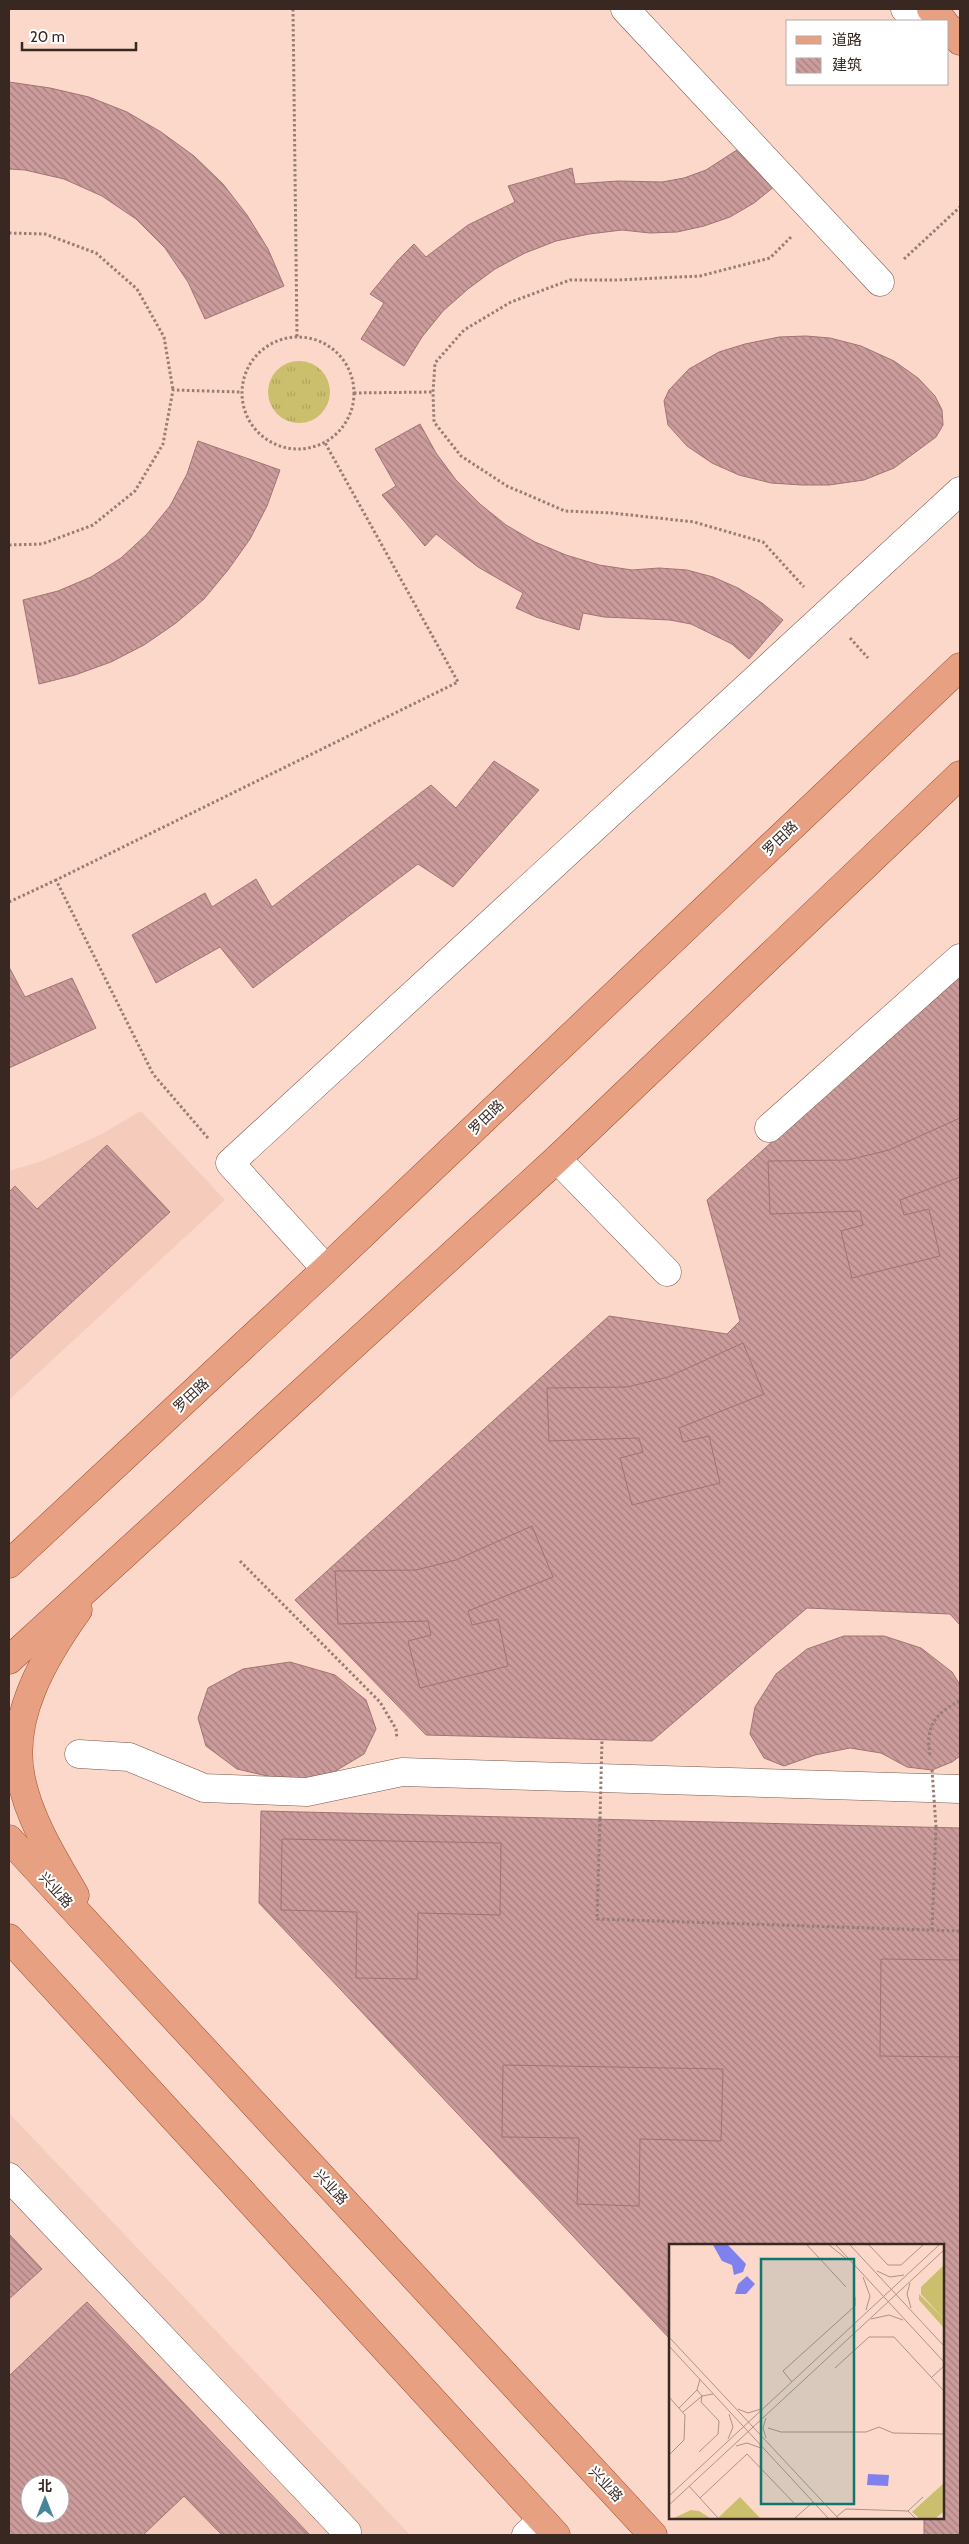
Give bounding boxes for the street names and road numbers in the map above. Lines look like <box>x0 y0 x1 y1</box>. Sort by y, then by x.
street label: 罗田路 <box>759 817 801 859</box>
street label: 罗田路 <box>465 1096 507 1138</box>
street label: 罗田路 <box>170 1374 212 1416</box>
street label: 兴业路 <box>35 1868 77 1912</box>
street label: 兴业路 <box>310 2166 352 2208</box>
street label: 兴业路 <box>585 2463 627 2505</box>

